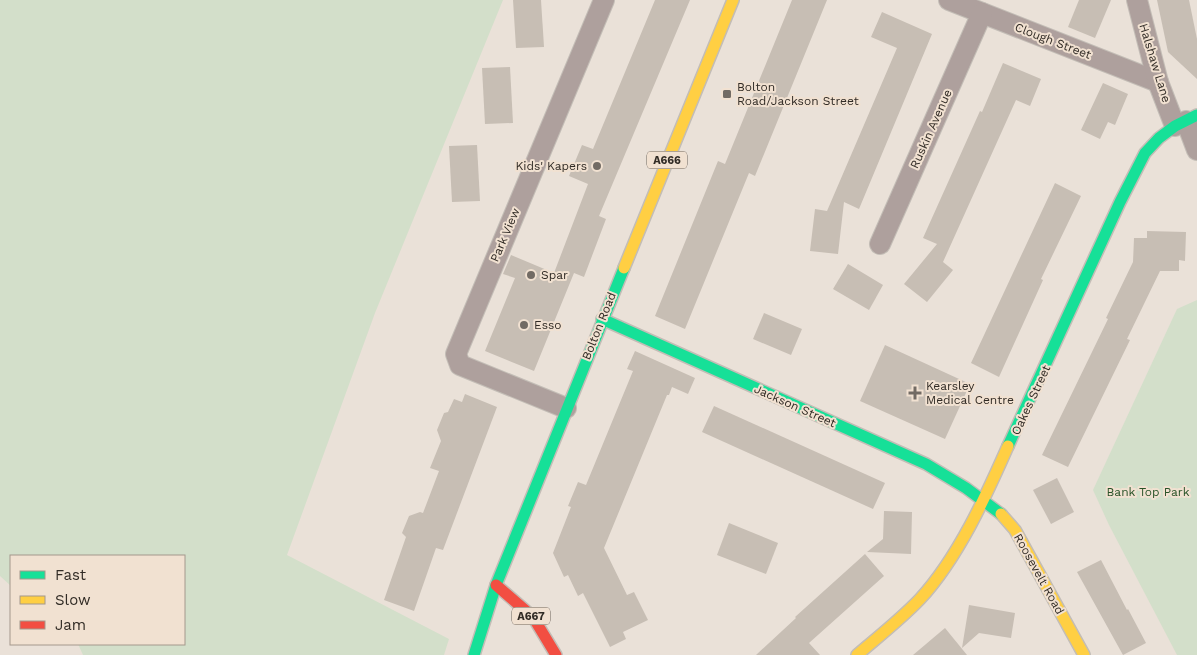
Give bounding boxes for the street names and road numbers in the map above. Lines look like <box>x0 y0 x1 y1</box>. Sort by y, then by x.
street label: Clough Street <box>1013 20 1093 62</box>
street label: Halshaw Lane <box>1136 22 1174 104</box>
street label: Ruskin Avenue <box>907 87 955 171</box>
road number: A666 <box>647 152 687 168</box>
street label: Park View <box>487 206 523 264</box>
street label: Bolton Road <box>579 290 619 362</box>
street label: Oakes Street <box>1009 363 1053 437</box>
street label: Jackson Street <box>752 382 838 430</box>
street label: Roosevelt Road <box>1011 531 1067 617</box>
road number: A667 <box>512 608 550 624</box>

